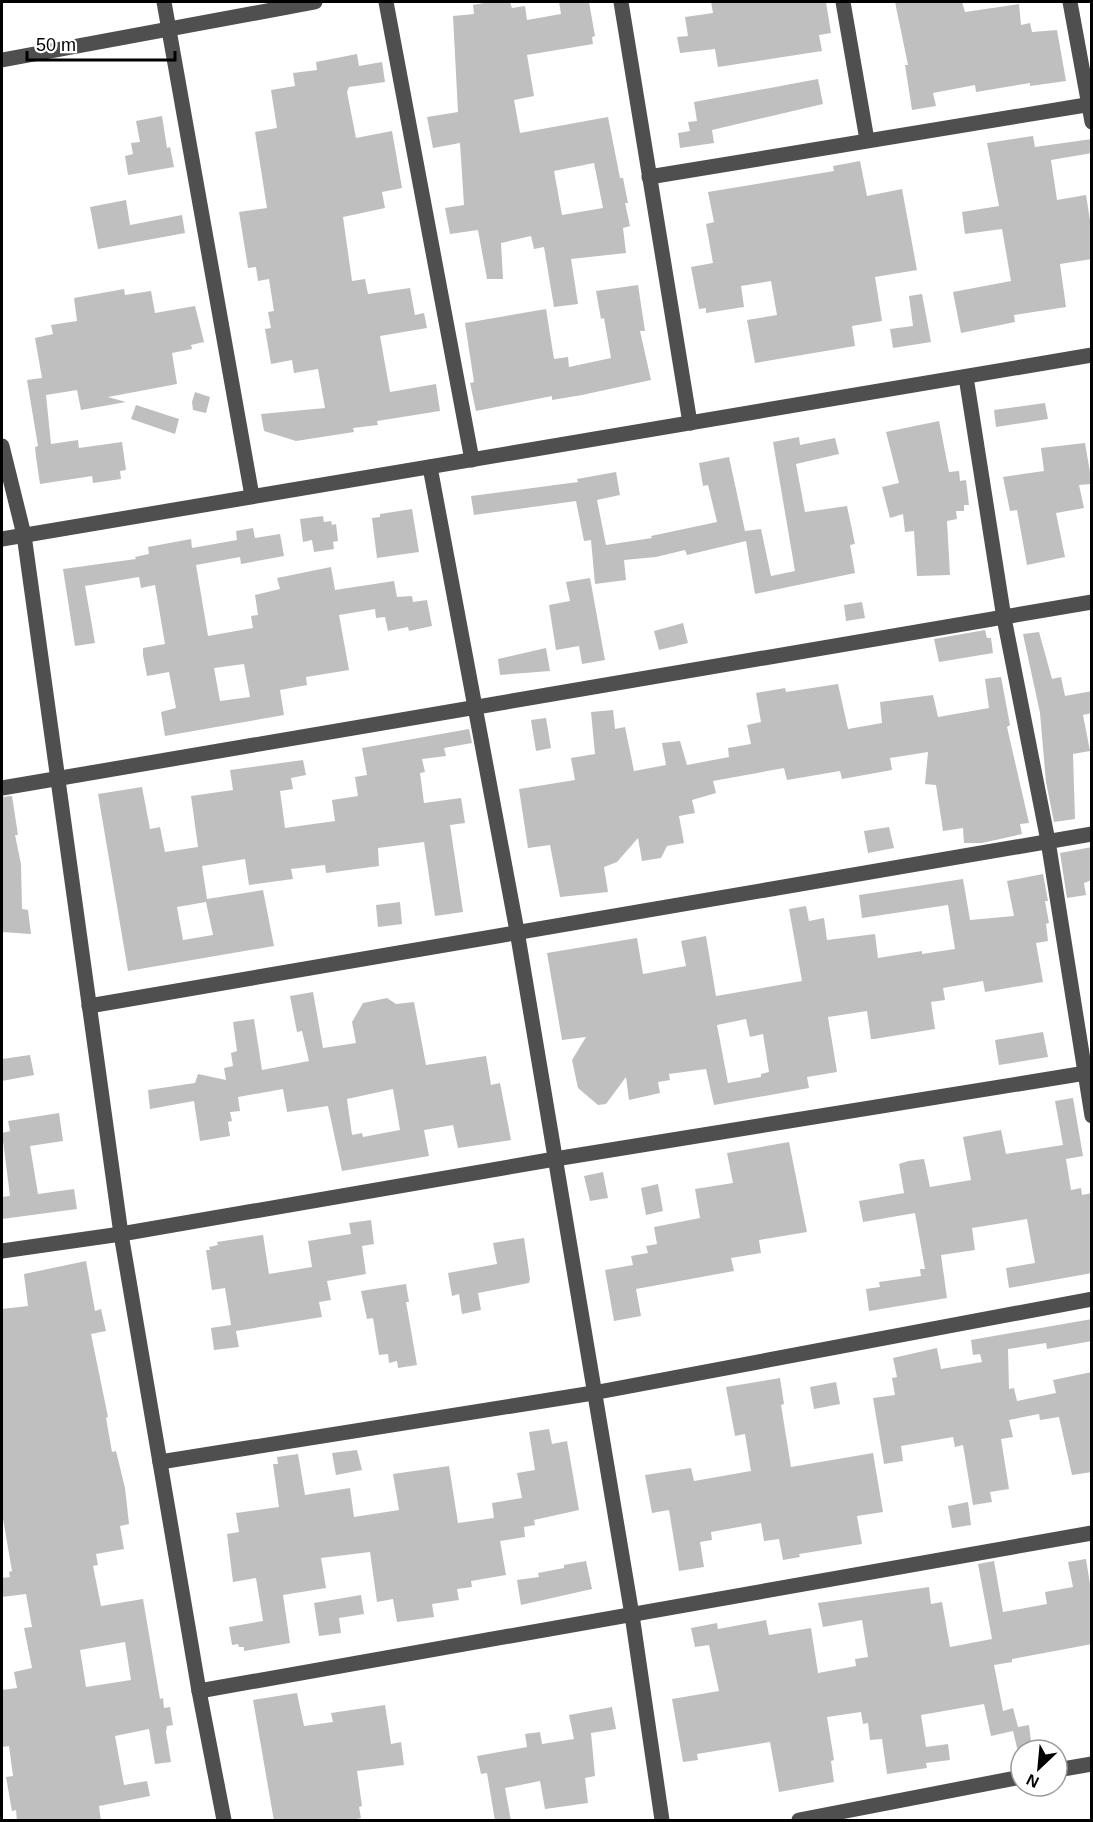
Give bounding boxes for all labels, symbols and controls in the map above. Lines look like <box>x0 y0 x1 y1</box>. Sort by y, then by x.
scale bar <box>27 24 176 62</box>
text: 50 m <box>36 35 76 55</box>
north arrow <box>1009 1738 1069 1798</box>
text: N <box>1024 1771 1042 1791</box>

